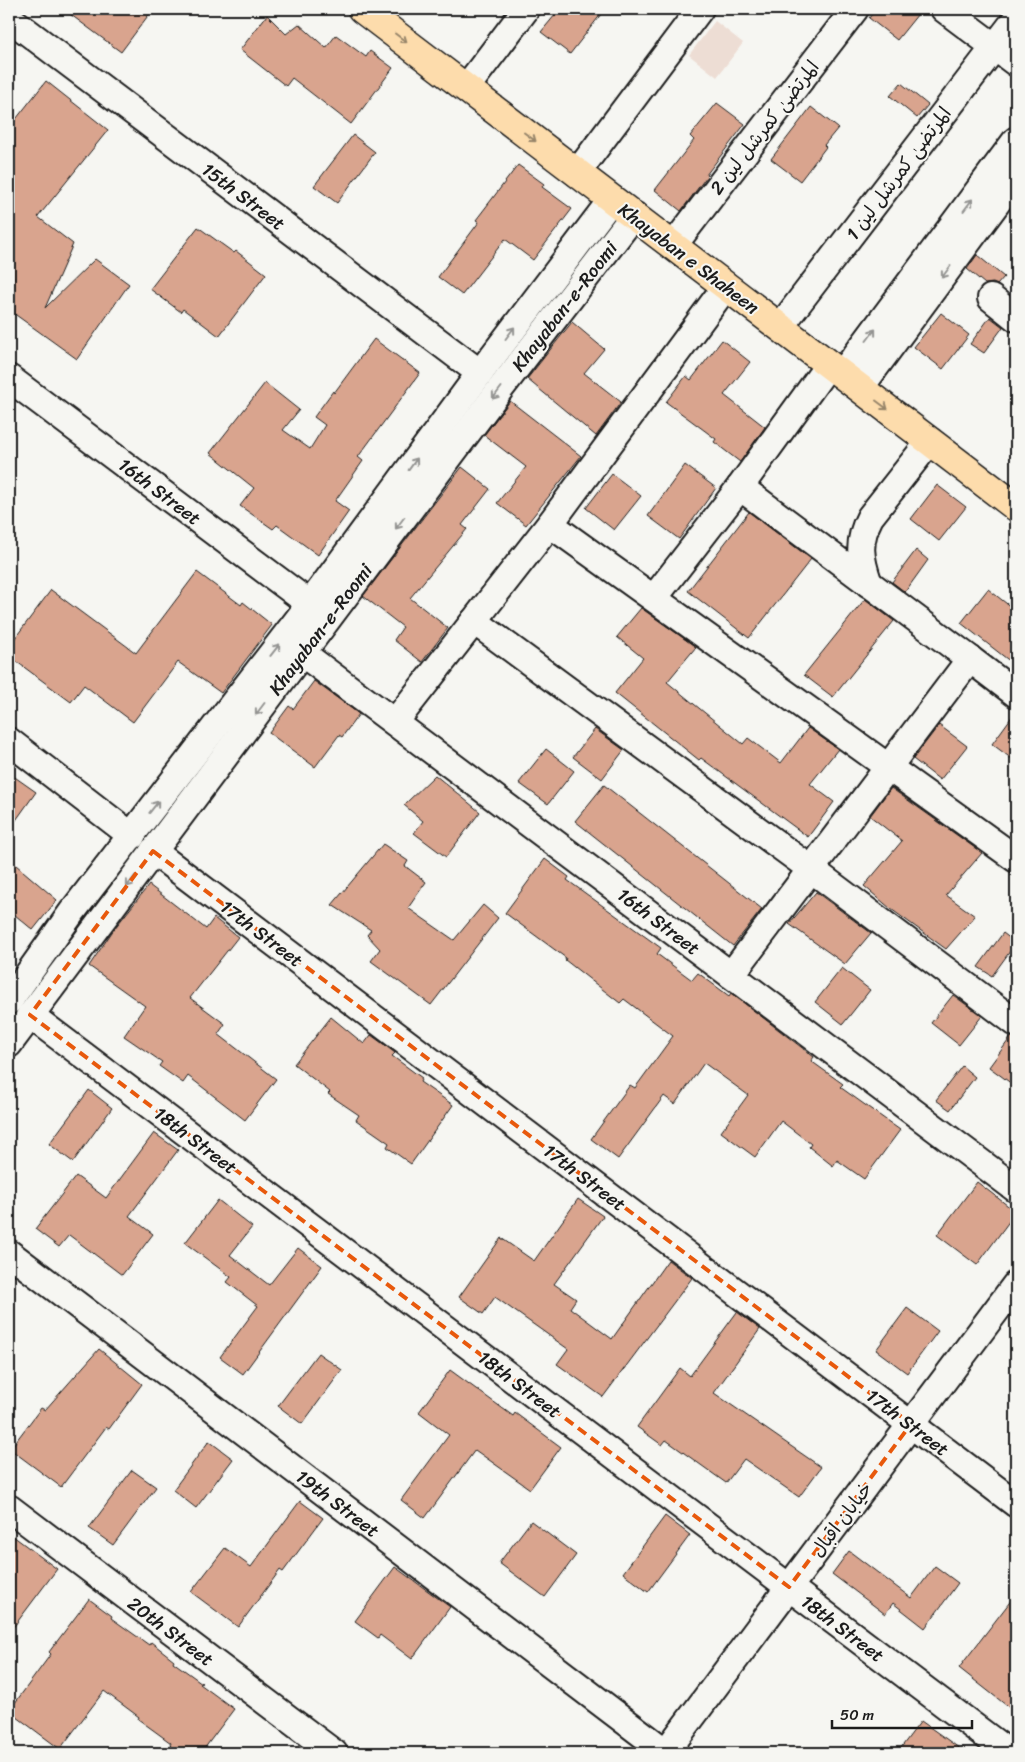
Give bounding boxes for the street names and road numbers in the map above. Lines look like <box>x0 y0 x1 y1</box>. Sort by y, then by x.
street label: المرتضیٰ کمرشل لین 2 <box>701 53 828 202</box>
street label: المرتضیٰ کمرشل لین 1 <box>837 99 960 248</box>
street label: 15th Street <box>195 154 293 239</box>
street label: Khayaban e Shaheen <box>611 194 767 323</box>
street label: Khayaban-e-Roomi <box>503 233 627 379</box>
street label: 16th Street <box>111 449 209 534</box>
street label: Khayaban-e-Roomi <box>260 556 382 702</box>
street label: 16th Street <box>610 879 708 964</box>
street label: 17th Street <box>213 891 311 976</box>
street label: 18th Street <box>147 1098 245 1183</box>
street label: 17th Street <box>536 1135 634 1220</box>
street label: 18th Street <box>471 1342 569 1427</box>
street label: 17th Street <box>859 1380 957 1465</box>
street label: 19th Street <box>289 1461 387 1546</box>
street label: خیابان اقبال <box>802 1474 881 1564</box>
street label: 18th Street <box>794 1586 892 1671</box>
street label: 20th Street <box>120 1588 221 1675</box>

